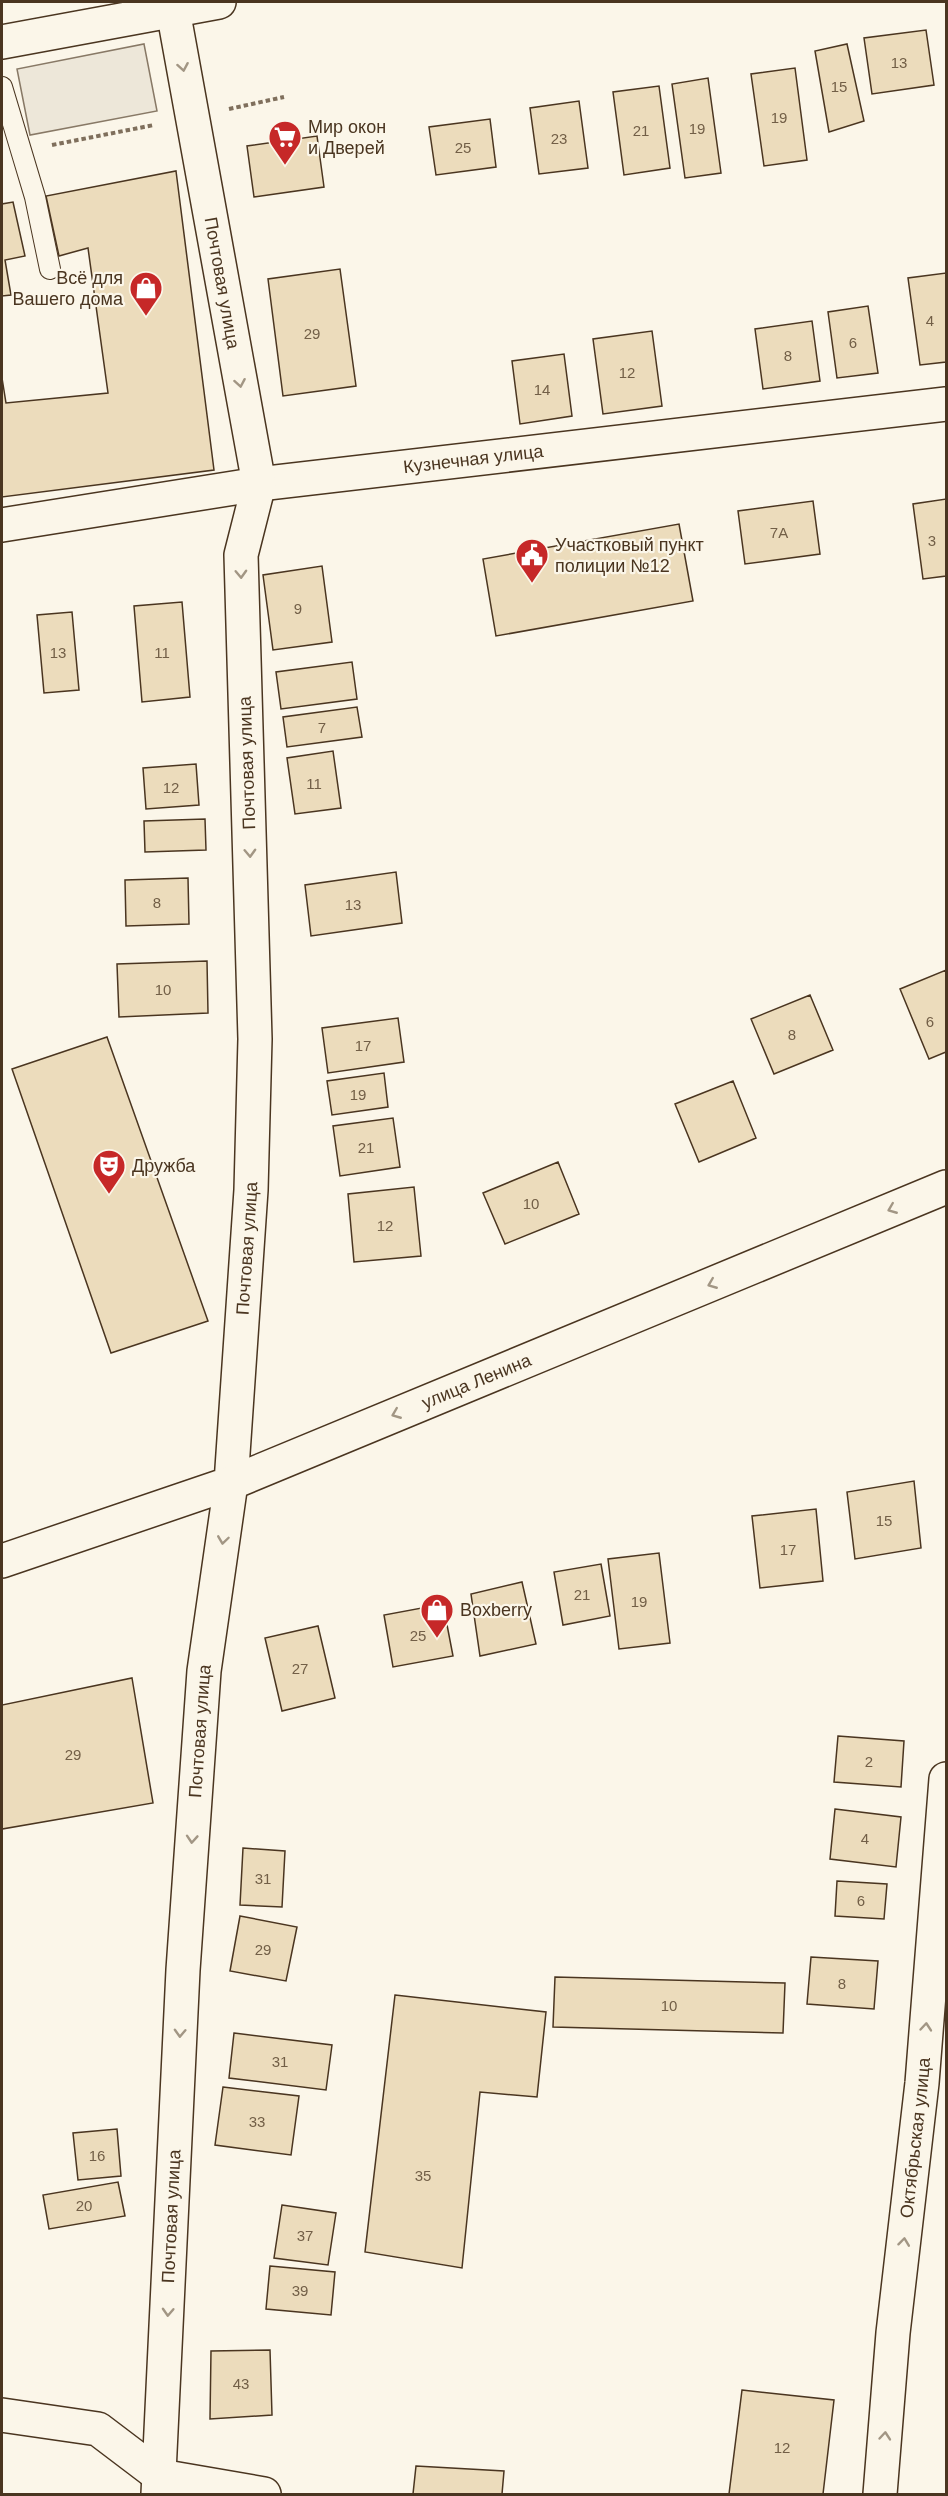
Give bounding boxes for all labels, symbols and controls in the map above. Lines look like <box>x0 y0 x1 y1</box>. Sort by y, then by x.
house number: 13 <box>891 54 907 71</box>
one-way arrow <box>177 63 189 72</box>
house number: 15 <box>831 78 847 95</box>
house number: 19 <box>771 109 787 126</box>
place label: Мир окон и Дверей <box>308 117 386 158</box>
supermarket icon: Мир окон и Дверей <box>267 119 303 166</box>
house number: 19 <box>689 120 705 137</box>
house number: 21 <box>633 122 649 139</box>
house number: 23 <box>551 130 567 147</box>
house number: 25 <box>455 139 471 156</box>
street label: Почтовая улица <box>201 215 244 351</box>
place label: Всё для Вашего дома <box>12 268 124 309</box>
shop icon: Всё для Вашего дома <box>128 270 164 317</box>
house number: 4 <box>926 312 934 329</box>
house number: 29 <box>304 325 320 342</box>
house number: 6 <box>849 334 857 351</box>
house number: 8 <box>784 347 792 364</box>
house number: 12 <box>619 364 635 381</box>
one-way arrow <box>234 379 246 388</box>
house number: 14 <box>534 381 550 398</box>
street label: Кузнечная улица <box>402 441 545 477</box>
house number: 7А <box>770 524 788 541</box>
house number: 3 <box>928 532 936 549</box>
place label: Участковый пункт полиции №12 <box>555 535 704 576</box>
public building icon: Участковый пункт полиции №12 <box>514 537 550 584</box>
one-way arrow <box>235 570 247 579</box>
house number: 9 <box>294 600 302 617</box>
house number: 13 <box>50 644 66 661</box>
house number: 11 <box>154 644 170 661</box>
street label: Почтовая улица <box>235 695 259 830</box>
house number: 7 <box>318 719 326 736</box>
house number: 11 <box>306 775 322 792</box>
house number: 12 <box>163 779 179 796</box>
one-way arrow <box>243 849 256 858</box>
house number: 8 <box>153 894 161 911</box>
house number: 13 <box>345 896 361 913</box>
house number: 10 <box>155 981 171 998</box>
house number: 6 <box>926 1013 934 1030</box>
house number: 8 <box>788 1026 796 1043</box>
house number: 17 <box>355 1037 371 1054</box>
house number: 19 <box>350 1086 366 1103</box>
house number: 21 <box>358 1139 374 1156</box>
theatre icon: Дружба <box>91 1148 127 1195</box>
place label: Дружба <box>132 1156 196 1176</box>
street label: Почтовая улица <box>232 1181 261 1316</box>
house number: 10 <box>523 1195 539 1212</box>
one-way arrow <box>888 1202 899 1214</box>
house number: 12 <box>377 1217 393 1234</box>
one-way arrow <box>707 1277 718 1289</box>
street label: улица Ленина <box>419 1349 535 1413</box>
one-way arrow <box>391 1407 402 1419</box>
house number: 15 <box>876 1512 892 1529</box>
one-way arrow <box>217 1536 229 1545</box>
house number: 17 <box>780 1541 796 1558</box>
house number: 21 <box>574 1586 590 1603</box>
shop icon: Boxberry <box>419 1592 455 1639</box>
house number: 19 <box>631 1593 647 1610</box>
place label: Boxberry <box>460 1600 532 1620</box>
house number: 25 <box>410 1627 426 1644</box>
house number: 27 <box>292 1660 308 1677</box>
street label: Почтовая улица <box>185 1662 215 1799</box>
house number: 29 <box>65 1746 81 1763</box>
house number: 2 <box>865 1753 873 1770</box>
house number: 4 <box>861 1830 869 1847</box>
one-way arrow <box>186 1834 199 1843</box>
house number: 31 <box>255 1870 271 1887</box>
house number: 6 <box>857 1892 865 1909</box>
house number: 29 <box>255 1941 271 1958</box>
house number: 8 <box>838 1975 846 1992</box>
house number: 10 <box>661 1997 677 2014</box>
one-way arrow <box>920 2023 933 2032</box>
one-way arrow <box>174 2029 187 2038</box>
house number: 31 <box>272 2053 288 2070</box>
street label: Октябрьская улица <box>896 2056 934 2219</box>
house number: 33 <box>249 2113 265 2130</box>
house number: 16 <box>89 2147 105 2164</box>
street label: Почтовая улица <box>158 2148 184 2284</box>
house number: 35 <box>415 2167 431 2184</box>
house number: 20 <box>76 2197 92 2214</box>
house number: 37 <box>297 2227 313 2244</box>
one-way arrow <box>897 2238 909 2247</box>
house number: 39 <box>292 2282 308 2299</box>
one-way arrow <box>162 2308 175 2317</box>
house number: 43 <box>233 2375 249 2392</box>
one-way arrow <box>878 2432 891 2441</box>
house number: 12 <box>774 2439 790 2456</box>

